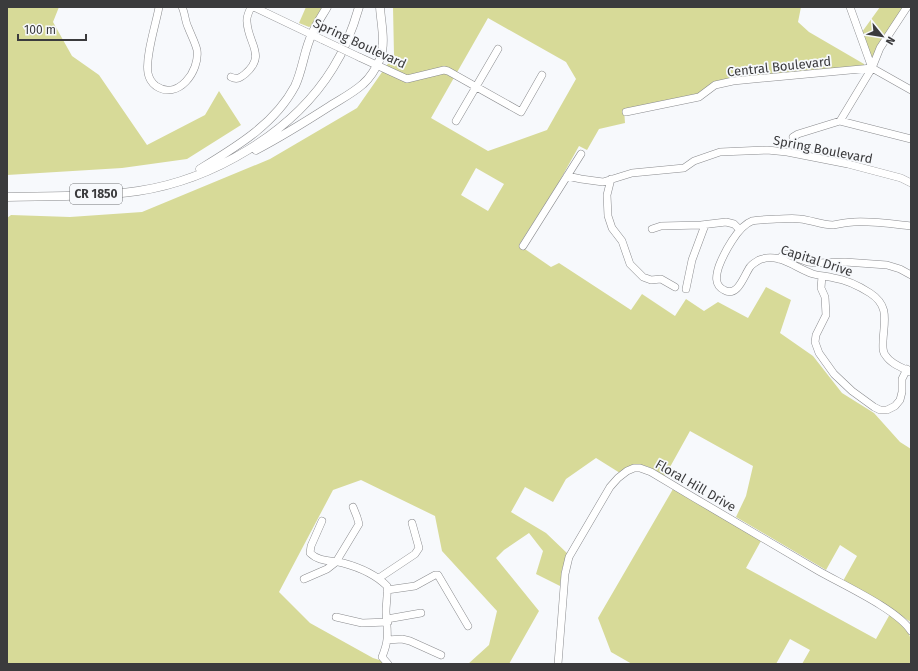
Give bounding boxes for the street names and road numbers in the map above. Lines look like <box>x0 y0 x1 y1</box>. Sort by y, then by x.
street label: Spring Boulevard <box>311 15 409 72</box>
street label: Central Boulevard <box>726 54 832 79</box>
street label: Spring Boulevard <box>772 133 874 166</box>
road number: CR 1850 <box>70 184 122 204</box>
street label: Capital Drive <box>779 242 855 279</box>
street label: Floral Hill Drive <box>653 456 739 515</box>

